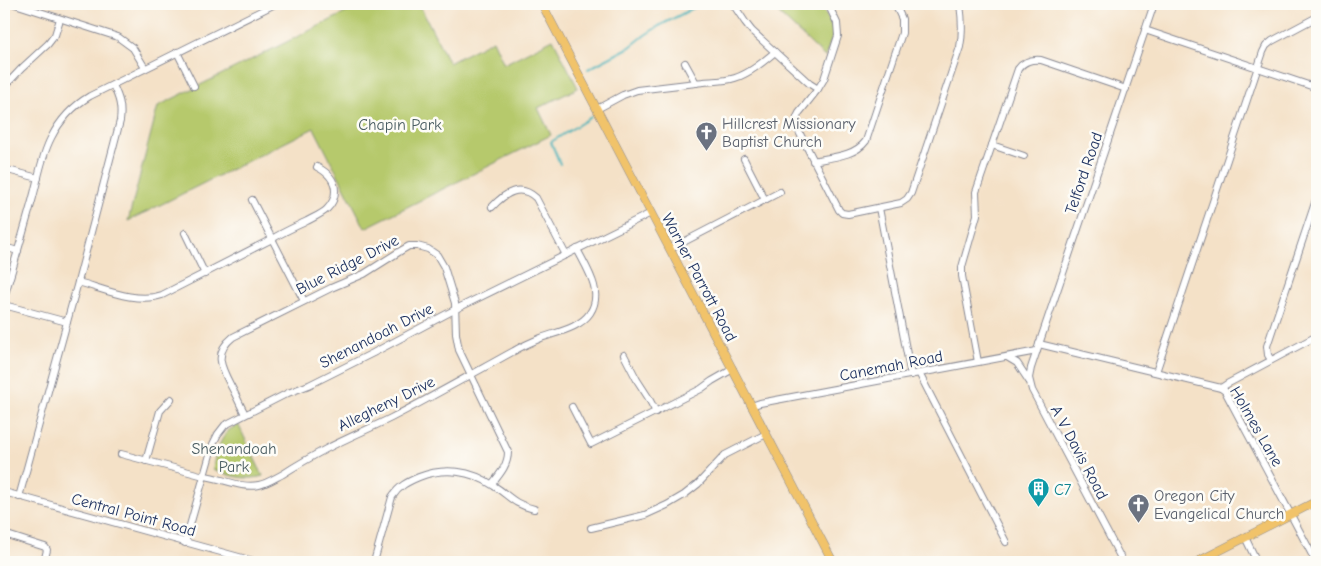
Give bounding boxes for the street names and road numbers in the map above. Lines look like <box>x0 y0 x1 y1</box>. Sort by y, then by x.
street label: Telford Road <box>1062 130 1106 217</box>
street label: Warner Parrott Road <box>658 210 740 345</box>
street label: Blue Ridge Drive <box>293 231 402 299</box>
street label: Shenandoah Drive <box>317 300 436 372</box>
street label: Canemah Road <box>838 347 944 385</box>
street label: Allegheny Drive <box>335 373 438 435</box>
street label: Holmes Lane <box>1226 383 1286 470</box>
street label: A V Davis Road <box>1047 402 1111 502</box>
street label: Central Point Road <box>70 490 198 540</box>

